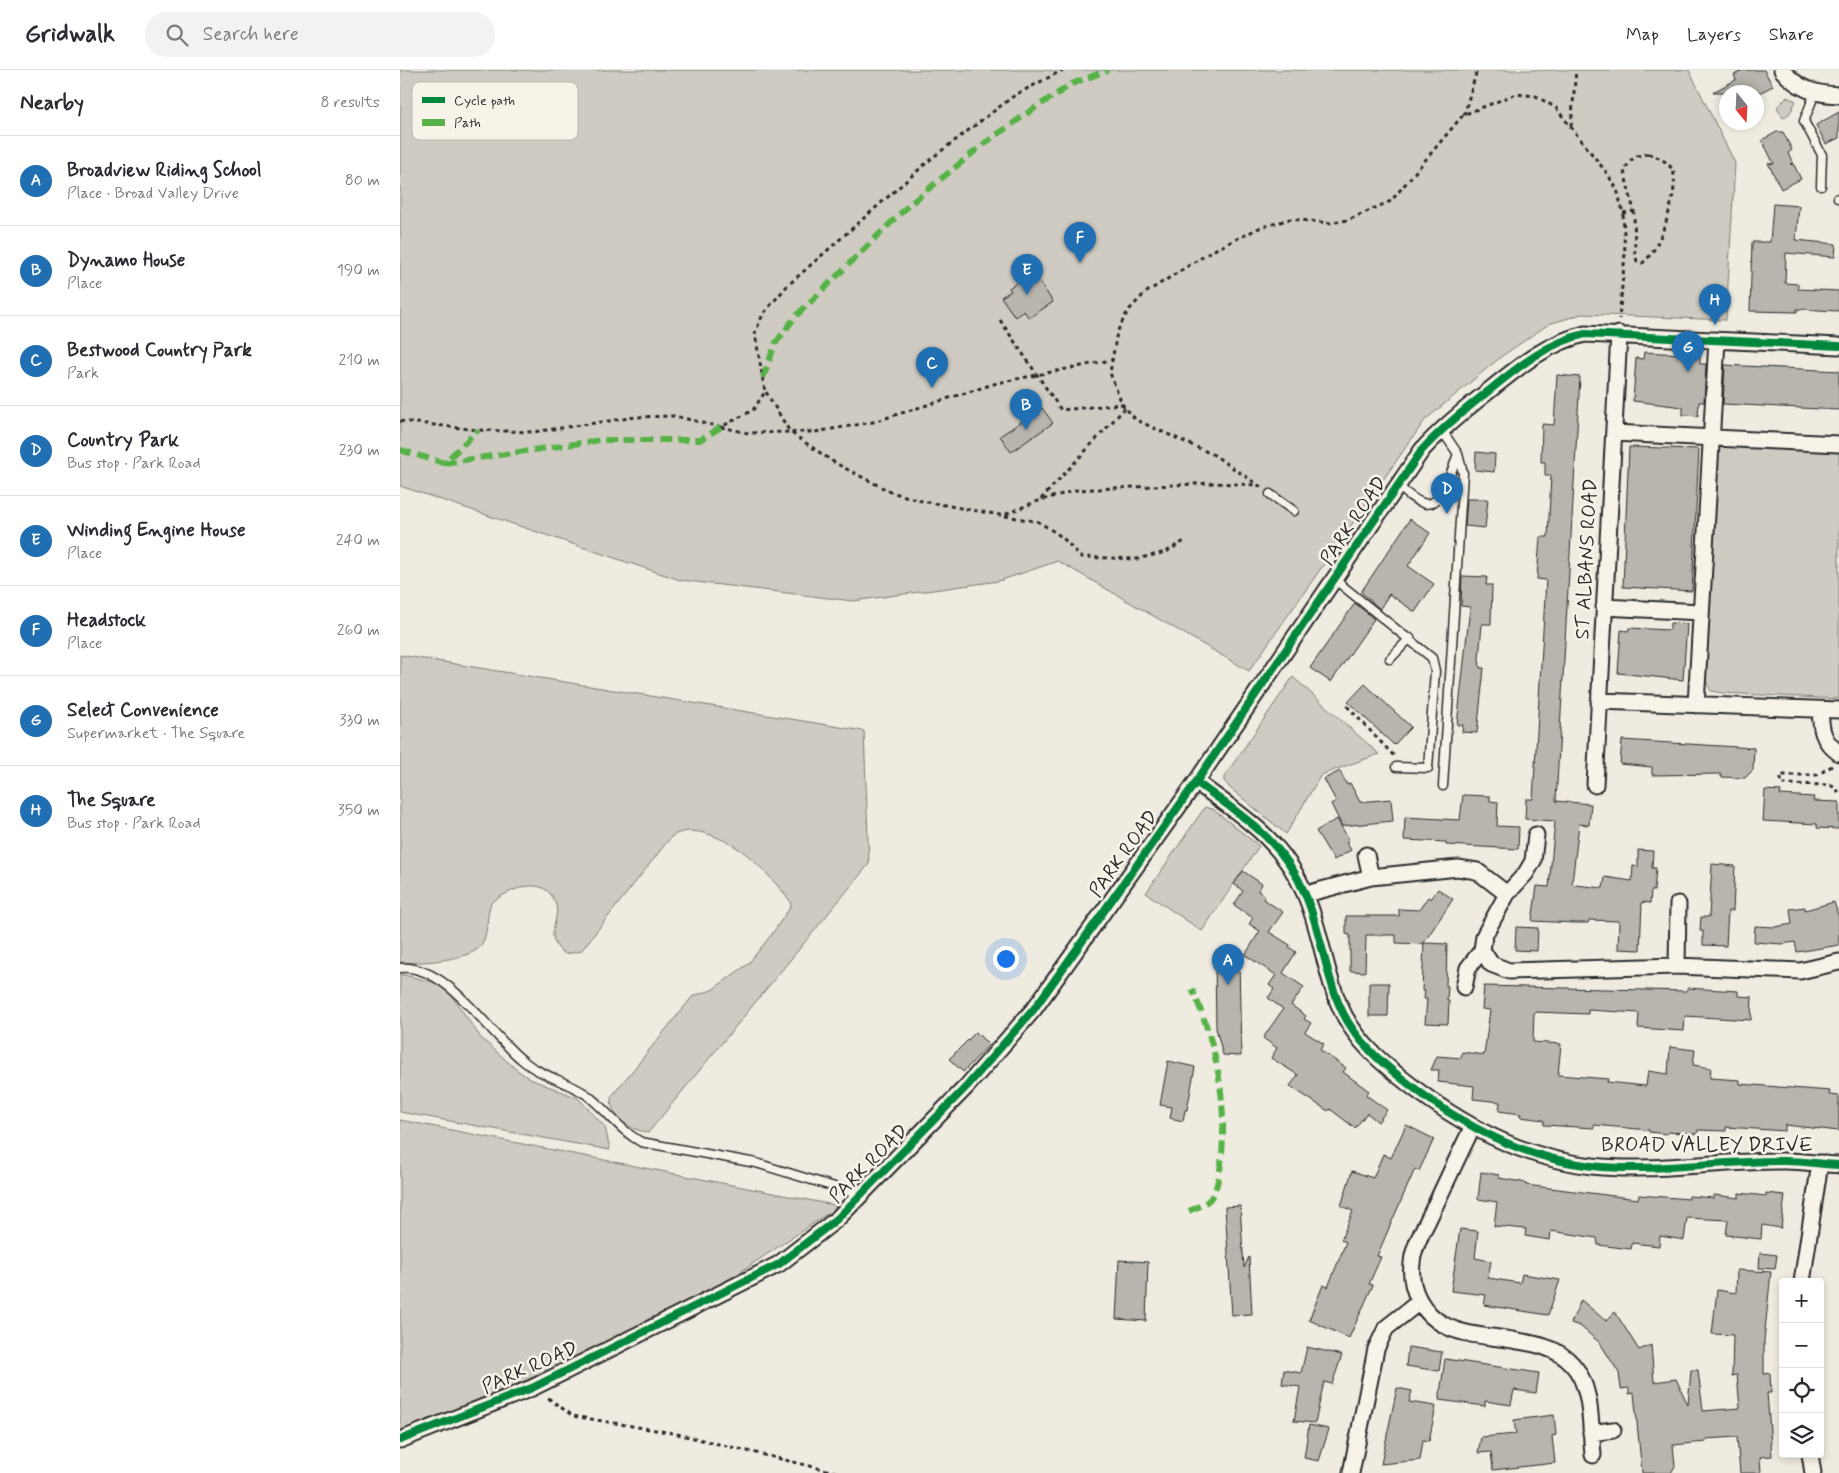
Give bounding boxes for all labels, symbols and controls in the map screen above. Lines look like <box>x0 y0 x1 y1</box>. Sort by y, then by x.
search box <box>145 12 495 57</box>
text: Gridwalk <box>25 19 115 50</box>
icon: search <box>163 21 191 49</box>
text: Search here <box>203 22 298 47</box>
text: Map <box>1626 23 1659 47</box>
text: Layers <box>1687 23 1741 47</box>
text: Share <box>1769 23 1814 47</box>
legend <box>412 82 578 140</box>
north arrow <box>1719 85 1764 130</box>
text: Nearby <box>20 89 84 117</box>
text: 8 results <box>320 92 380 113</box>
text: Cycle path <box>454 92 515 110</box>
text: Path <box>454 114 481 132</box>
text: Broadview Riding School <box>67 158 261 183</box>
text: A <box>31 170 41 191</box>
text: 80 m <box>345 170 380 191</box>
text: Place · Broad Valley Drive <box>67 183 239 204</box>
pin: F <box>1064 222 1096 263</box>
text: Dynamo House <box>67 248 185 273</box>
pin: E <box>1011 254 1043 295</box>
text: B <box>31 260 41 281</box>
text: 190 m <box>337 260 380 281</box>
text: Place <box>67 273 102 294</box>
pin: H <box>1699 284 1731 325</box>
pin: G <box>1672 331 1704 372</box>
text: Bestwood Country Park <box>67 338 252 363</box>
pin: C <box>916 347 948 388</box>
text: C <box>30 350 42 371</box>
text: 210 m <box>339 350 380 371</box>
text: Park <box>67 363 99 384</box>
pin: B <box>1010 389 1042 430</box>
text: Country Park <box>67 428 179 453</box>
text: D <box>30 440 42 461</box>
text: 230 m <box>339 440 380 461</box>
text: Bus stop · Park Road <box>67 453 200 474</box>
street label: PARK ROAD <box>1314 471 1394 571</box>
pin: D <box>1431 473 1463 514</box>
street label: ST ALBANS ROAD <box>1569 478 1605 640</box>
text: Winding Engine House <box>67 518 246 543</box>
text: E <box>31 530 41 551</box>
text: 240 m <box>336 530 380 551</box>
text: Place <box>67 543 102 564</box>
text: Headstock <box>67 608 146 633</box>
text: F <box>32 620 40 641</box>
text: 260 m <box>337 620 380 641</box>
text: Place <box>67 633 102 654</box>
text: Select Convenience <box>67 698 219 723</box>
text: G <box>31 710 41 731</box>
text: 330 m <box>339 710 380 731</box>
text: Supermarket · The Square <box>67 723 245 744</box>
text: The Square <box>67 788 155 813</box>
text: H <box>31 800 41 821</box>
text: 350 m <box>338 800 380 821</box>
street label: PARK ROAD <box>1083 805 1165 903</box>
text: Bus stop · Park Road <box>67 813 200 834</box>
pin: A <box>1212 944 1244 985</box>
your location <box>993 946 1019 972</box>
street label: PARK ROAD <box>823 1118 915 1210</box>
street label: BROAD VALLEY DRIVE <box>1601 1132 1813 1159</box>
map controls <box>1779 1278 1824 1458</box>
button: + <box>1779 1278 1824 1323</box>
button: − <box>1779 1323 1824 1368</box>
street label: PARK ROAD <box>478 1335 582 1401</box>
button: locate <box>1779 1368 1824 1413</box>
button: layers <box>1779 1413 1824 1458</box>

